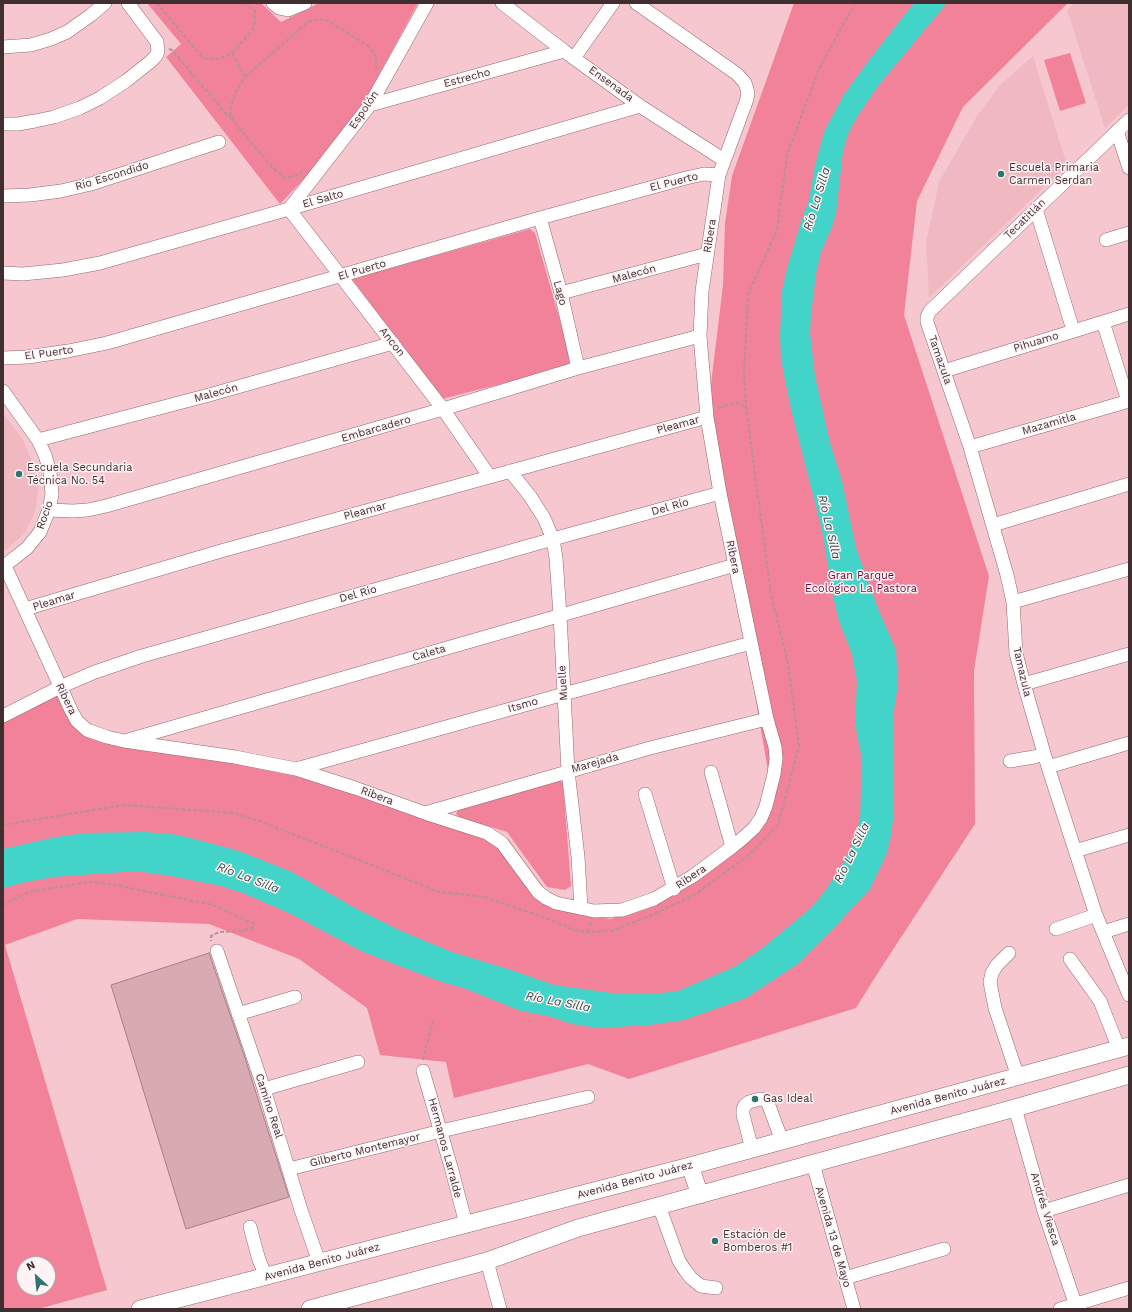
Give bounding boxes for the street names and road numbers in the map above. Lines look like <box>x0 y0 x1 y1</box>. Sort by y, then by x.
street label: Ensenada <box>586 63 636 105</box>
street label: Estrecho <box>442 65 492 91</box>
street label: Espolón <box>346 88 382 132</box>
street label: Río Escondido <box>74 159 150 193</box>
street label: El Puerto <box>648 170 700 194</box>
street label: El Salto <box>301 187 345 211</box>
street label: Tecatitlán <box>1002 196 1048 242</box>
street label: Ribera <box>701 218 719 254</box>
street label: El Puerto <box>336 257 388 283</box>
street label: Malecón <box>611 262 657 286</box>
street label: Lago <box>550 279 570 307</box>
street label: Ancon <box>376 325 408 359</box>
street label: Pihuamo <box>1012 329 1060 355</box>
street label: Tamazula <box>926 334 954 386</box>
street label: El Puerto <box>24 343 74 363</box>
street label: Malecón <box>193 381 239 405</box>
street label: Mazamitla <box>1021 410 1077 438</box>
street label: Embarcadero <box>340 413 412 445</box>
street label: Pleamar <box>655 413 701 437</box>
street label: Del Río <box>650 495 690 519</box>
street label: Rocío <box>34 499 56 531</box>
street label: Pleamar <box>342 499 388 523</box>
street label: Ribera <box>723 539 743 575</box>
street label: Del Río <box>338 582 378 606</box>
street label: Pleamar <box>31 588 77 614</box>
street label: Caleta <box>411 642 447 664</box>
street label: Tamazula <box>1010 646 1034 698</box>
street label: Muelle <box>555 665 571 701</box>
street label: Ribera <box>53 681 79 717</box>
street label: Itsmo <box>506 694 540 716</box>
street label: Marejada <box>570 750 620 776</box>
street label: Ribera <box>359 784 395 808</box>
street label: Ribera <box>673 862 709 892</box>
street label: Camino Real <box>252 1072 286 1140</box>
street label: Avenida Benito Juárez <box>889 1074 1007 1118</box>
street label: Hermanos Larralde <box>425 1097 465 1199</box>
street label: Gilberto Montemayor <box>308 1130 422 1170</box>
street label: Avenida Benito Juárez <box>576 1158 694 1202</box>
street label: Andrés Viesca <box>1028 1171 1062 1247</box>
street label: Avenida 13 de Mayo <box>812 1185 854 1289</box>
street label: Avenida Benito Juárez <box>263 1240 381 1284</box>

